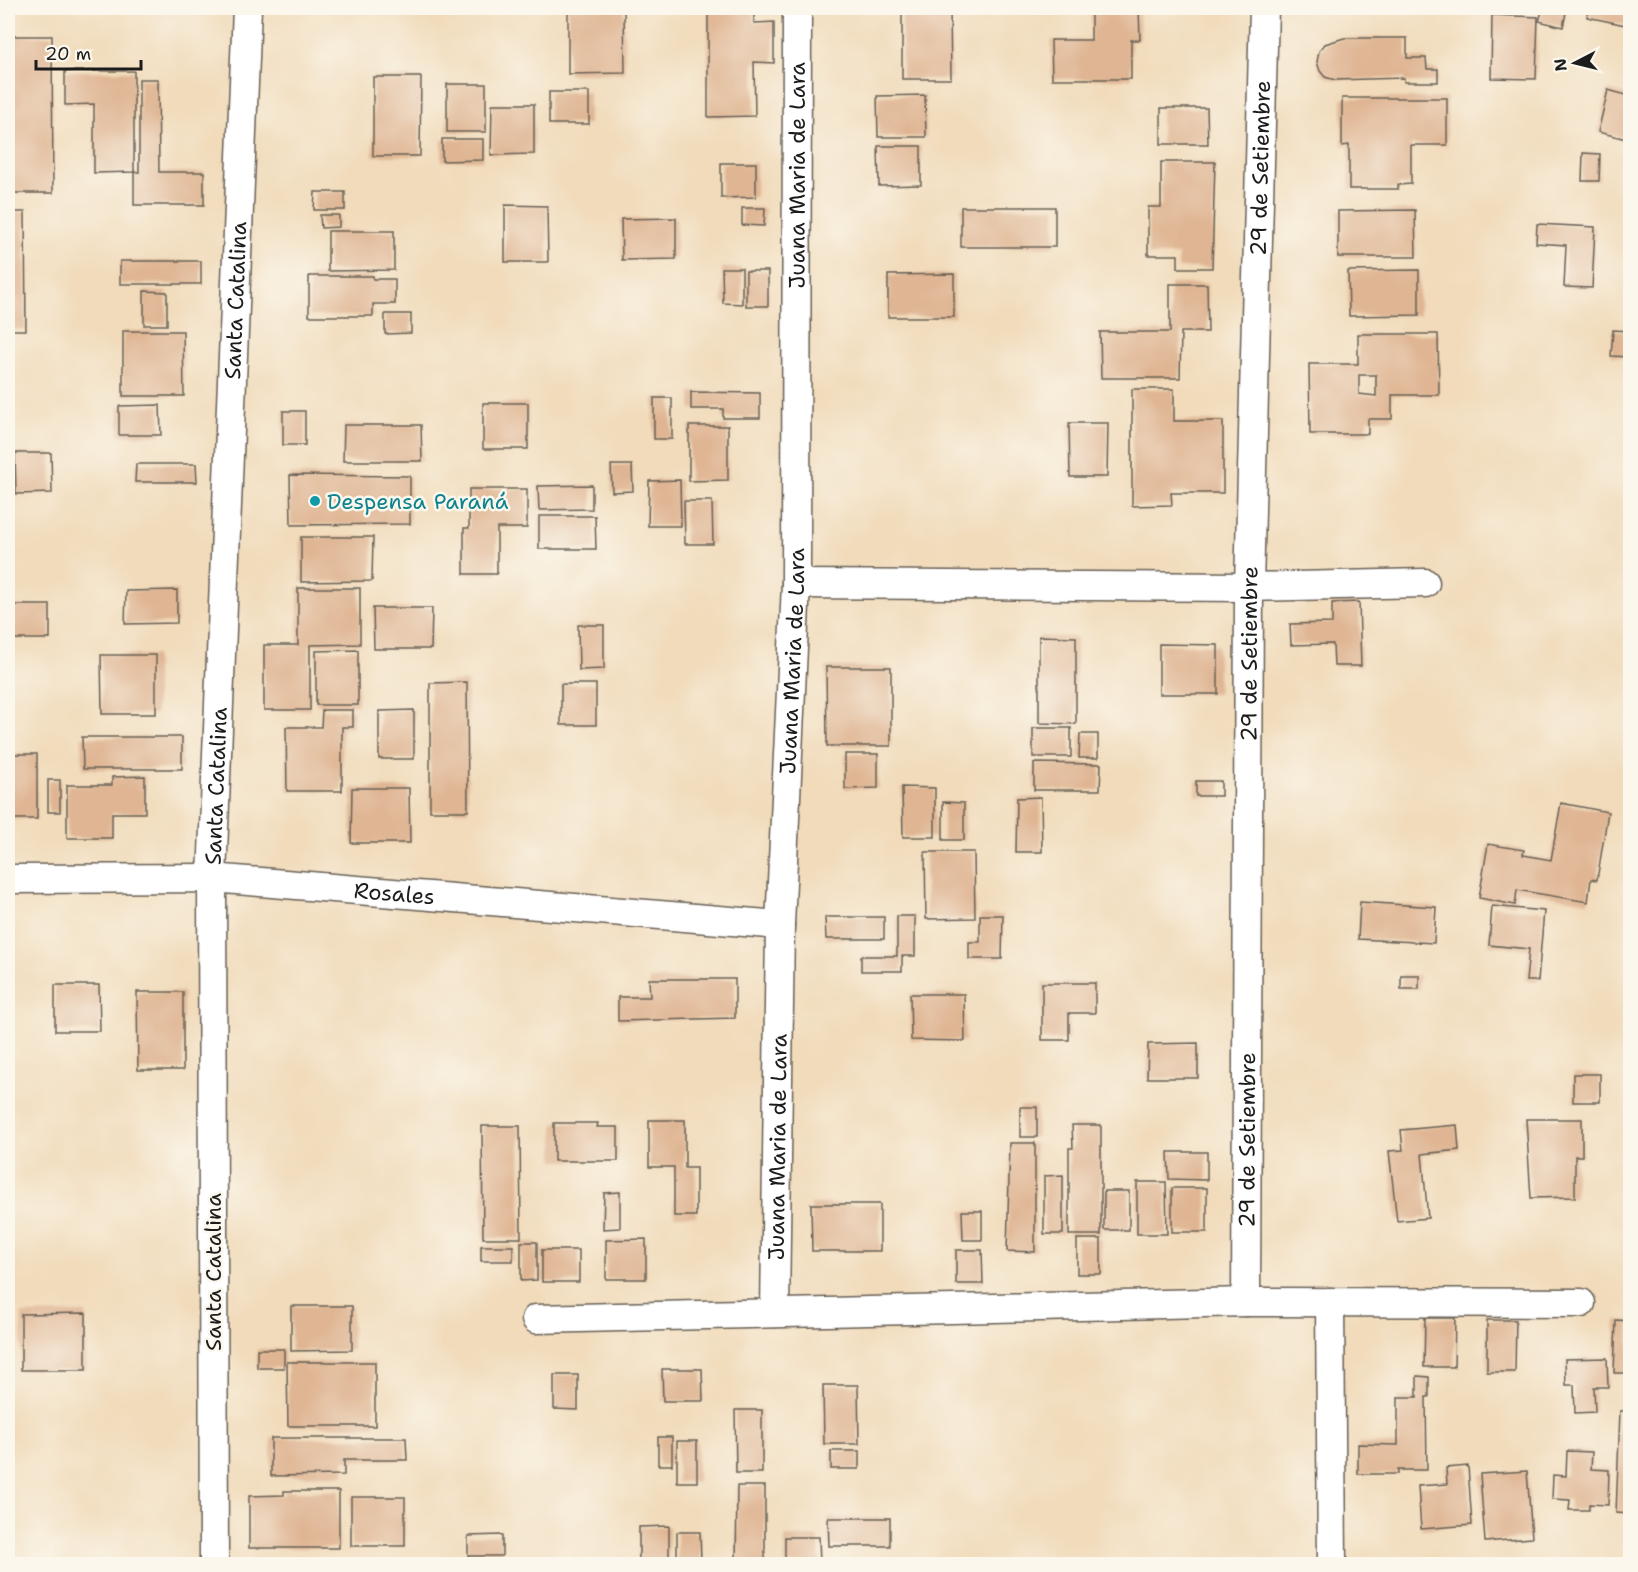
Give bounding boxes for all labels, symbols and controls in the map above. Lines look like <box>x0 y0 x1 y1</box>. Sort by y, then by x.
scale bar <box>36 33 141 71</box>
north arrow <box>1545 33 1605 93</box>
text: 20 m <box>45 42 91 66</box>
text: N <box>1549 57 1572 72</box>
street label: Juana Maria de Lara <box>782 62 811 289</box>
street label: 29 de Setiembre <box>1243 80 1277 256</box>
street label: Santa Catalina <box>218 221 253 380</box>
place label: Despensa Paraná <box>327 487 509 516</box>
marker: Despensa Paraná <box>308 494 322 508</box>
street label: Juana Maria de Lara <box>773 548 811 775</box>
street label: 29 de Setiembre <box>1234 566 1264 742</box>
street label: Santa Catalina <box>198 706 233 866</box>
street label: Rosales <box>353 875 436 911</box>
street label: Juana Maria de Lara <box>761 1033 793 1260</box>
street label: 29 de Setiembre <box>1232 1052 1262 1228</box>
street label: Santa Catalina <box>199 1193 228 1351</box>

